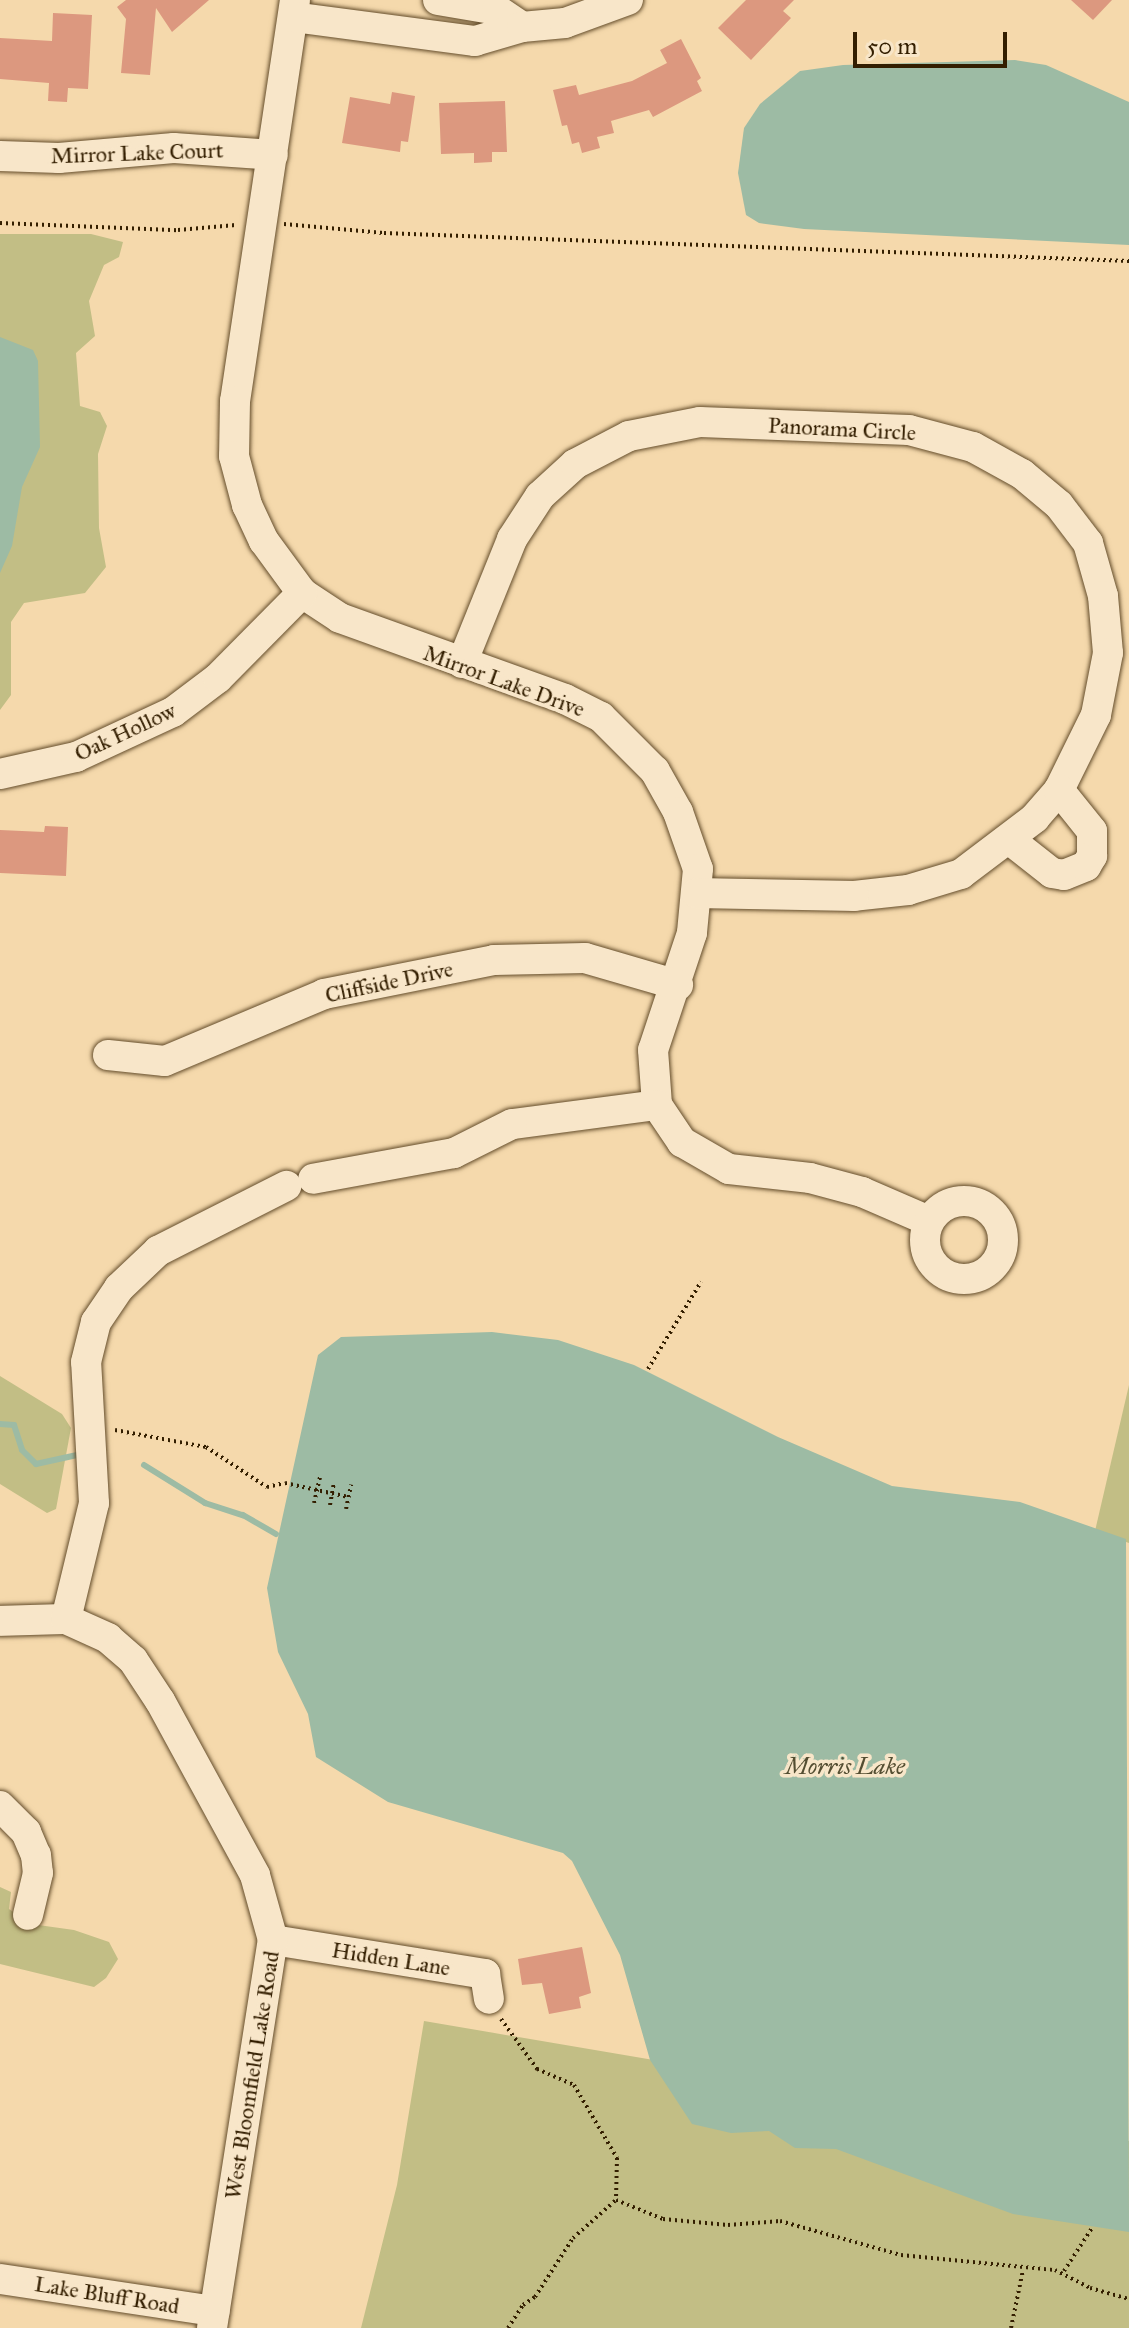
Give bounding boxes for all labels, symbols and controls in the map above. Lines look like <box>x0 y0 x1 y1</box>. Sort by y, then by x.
scale bar <box>857 16 1011 66</box>
text: 50 m <box>867 31 917 61</box>
street label: Mirror Lake Court <box>50 137 224 169</box>
street label: Panorama Circle <box>767 412 917 446</box>
street label: Mirror Lake Drive <box>420 640 588 722</box>
street label: Oak Hollow <box>70 697 180 767</box>
street label: Cliffside Drive <box>323 956 455 1008</box>
water label: Morris Lake <box>785 1753 905 1781</box>
street label: Hidden Lane <box>330 1937 452 1981</box>
street label: West Bloomfield Lake Road <box>219 1949 285 2201</box>
street label: Lake Bluff Road <box>33 2271 181 2319</box>

